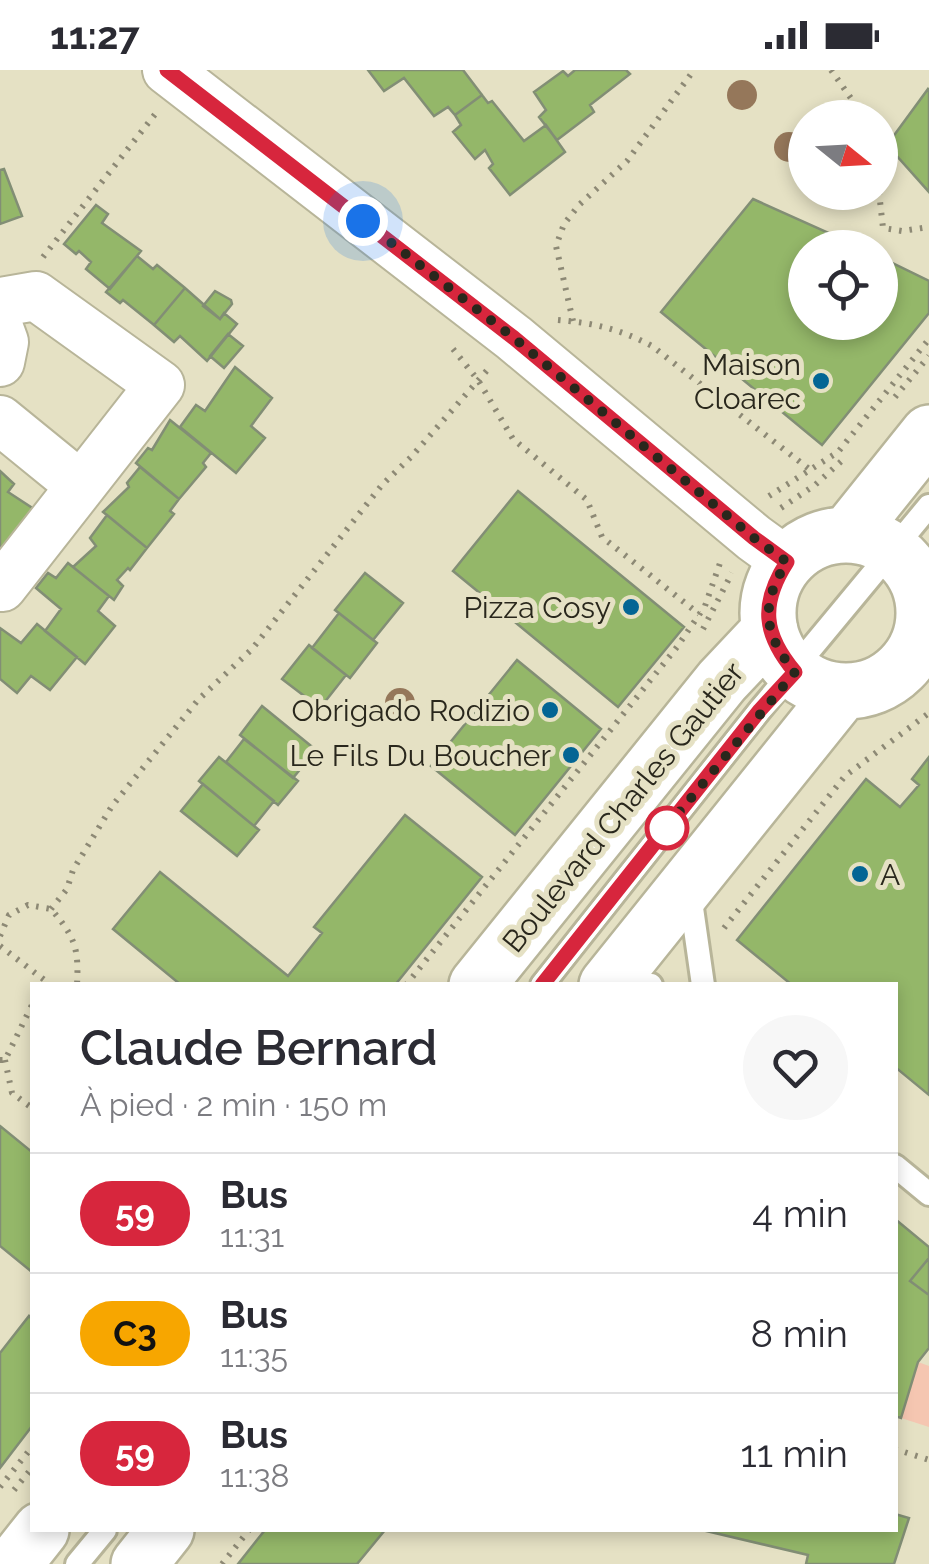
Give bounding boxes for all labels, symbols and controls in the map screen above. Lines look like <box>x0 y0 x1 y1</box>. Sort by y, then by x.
text: 11:27 <box>50 13 140 58</box>
north arrow <box>788 100 898 210</box>
map controls <box>788 100 898 340</box>
your location <box>338 196 388 246</box>
button: locate <box>788 230 898 340</box>
place label: Maison Cloarec <box>694 347 801 416</box>
marker: Maison Cloarec <box>810 370 832 392</box>
place label: Pizza Cosy <box>463 590 611 625</box>
marker: Pizza Cosy <box>620 596 642 618</box>
street label: Boulevard Charles Gautier <box>495 655 751 959</box>
place label: Obrigado Rodizio <box>292 693 530 728</box>
marker: Obrigado Rodizio <box>539 699 561 721</box>
place label: Le Fils Du Boucher <box>289 738 551 773</box>
marker: Le Fils Du Boucher <box>560 744 582 766</box>
unlabelled marker <box>646 807 688 849</box>
place label: A <box>880 857 900 892</box>
marker: A <box>849 863 871 885</box>
button: heart <box>743 1015 848 1120</box>
text: Claude Bernard <box>80 1020 437 1076</box>
text: À pied · 2 min · 150 m <box>80 1086 387 1123</box>
text: Bus <box>220 1172 288 1217</box>
text: 4 min <box>752 1191 848 1236</box>
text: 59 <box>115 1193 155 1234</box>
text: 11:31 <box>220 1217 284 1254</box>
text: Bus <box>220 1292 288 1337</box>
text: 8 min <box>750 1311 848 1356</box>
text: C3 <box>113 1313 157 1354</box>
text: 11:35 <box>220 1337 288 1374</box>
text: Bus <box>220 1412 288 1457</box>
text: 11 min <box>740 1431 848 1476</box>
text: 59 <box>115 1433 155 1474</box>
text: 11:38 <box>220 1457 289 1494</box>

